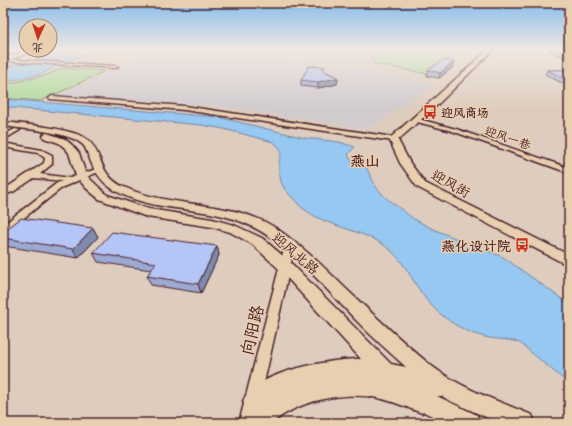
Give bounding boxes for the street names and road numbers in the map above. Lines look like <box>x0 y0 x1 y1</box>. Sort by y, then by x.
street label: 迎风一巷 <box>482 121 534 153</box>
street label: 迎风街 <box>428 164 474 202</box>
street label: 迎风北路 <box>268 227 324 279</box>
street label: 向阳路 <box>233 302 269 358</box>

